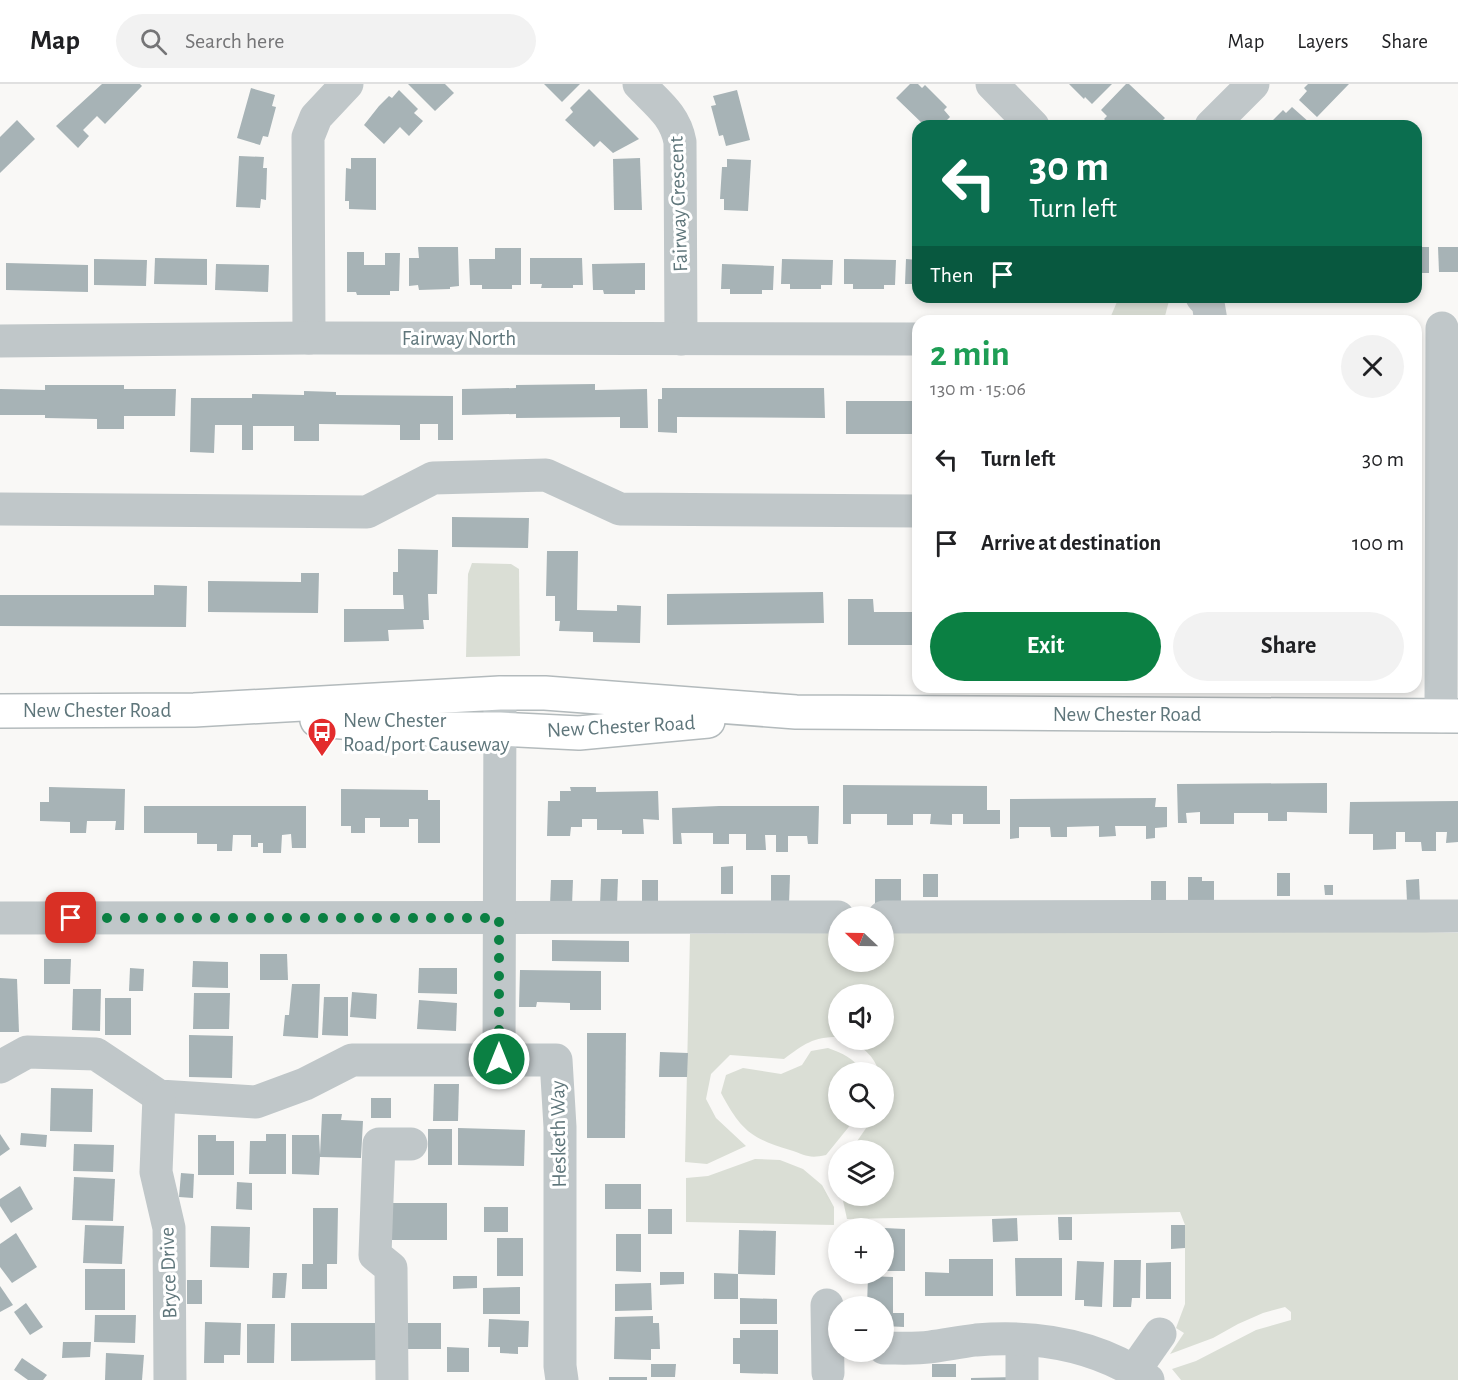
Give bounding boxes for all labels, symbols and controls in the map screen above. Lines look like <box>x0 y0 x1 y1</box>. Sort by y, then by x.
search box <box>116 14 536 68</box>
icon: search <box>137 25 170 58</box>
text: Map <box>30 27 80 55</box>
text: Search here <box>185 30 284 52</box>
text: Map <box>1228 31 1264 52</box>
text: Layers <box>1297 31 1348 52</box>
text: Share <box>1381 31 1428 52</box>
street label: Fairway Crescent <box>666 135 691 272</box>
icon: left <box>930 144 1008 222</box>
text: 30 m <box>1029 146 1109 188</box>
text: Turn left <box>1029 195 1117 222</box>
icon: arrive <box>986 258 1019 291</box>
text: Then <box>930 264 974 286</box>
street label: Fairway North <box>402 328 516 349</box>
button: close <box>1341 335 1404 398</box>
text: 2 min <box>930 336 1010 372</box>
text: 130 m · 15:06 <box>930 379 1026 399</box>
icon: left <box>930 443 963 476</box>
text: Turn left <box>981 448 1055 470</box>
text: 30 m <box>1362 448 1404 470</box>
icon: arrive <box>930 527 963 560</box>
text: Arrive at destination <box>981 532 1161 554</box>
text: 100 m <box>1352 532 1404 554</box>
button: Exit <box>930 612 1161 681</box>
button: Share <box>1173 612 1404 681</box>
street label: New Chester Road <box>23 700 171 721</box>
street label: New Chester Road <box>1053 704 1201 725</box>
place label: New Chester Road/port Causeway <box>343 710 510 755</box>
street label: New Chester Road <box>546 712 696 741</box>
bus stop icon: New Chester Road/port Causeway <box>306 716 338 758</box>
pin <box>45 892 96 943</box>
icon: arrive <box>54 901 87 934</box>
north arrow <box>828 906 894 972</box>
map controls <box>828 906 894 1362</box>
button: sound <box>828 984 894 1050</box>
position arrow <box>467 1027 531 1091</box>
button: search <box>828 1062 894 1128</box>
street label: Hesketh Way <box>547 1080 570 1188</box>
button: layers <box>828 1140 894 1206</box>
button: + <box>828 1218 894 1284</box>
street label: Bryce Drive <box>156 1227 181 1319</box>
button: − <box>828 1296 894 1362</box>

